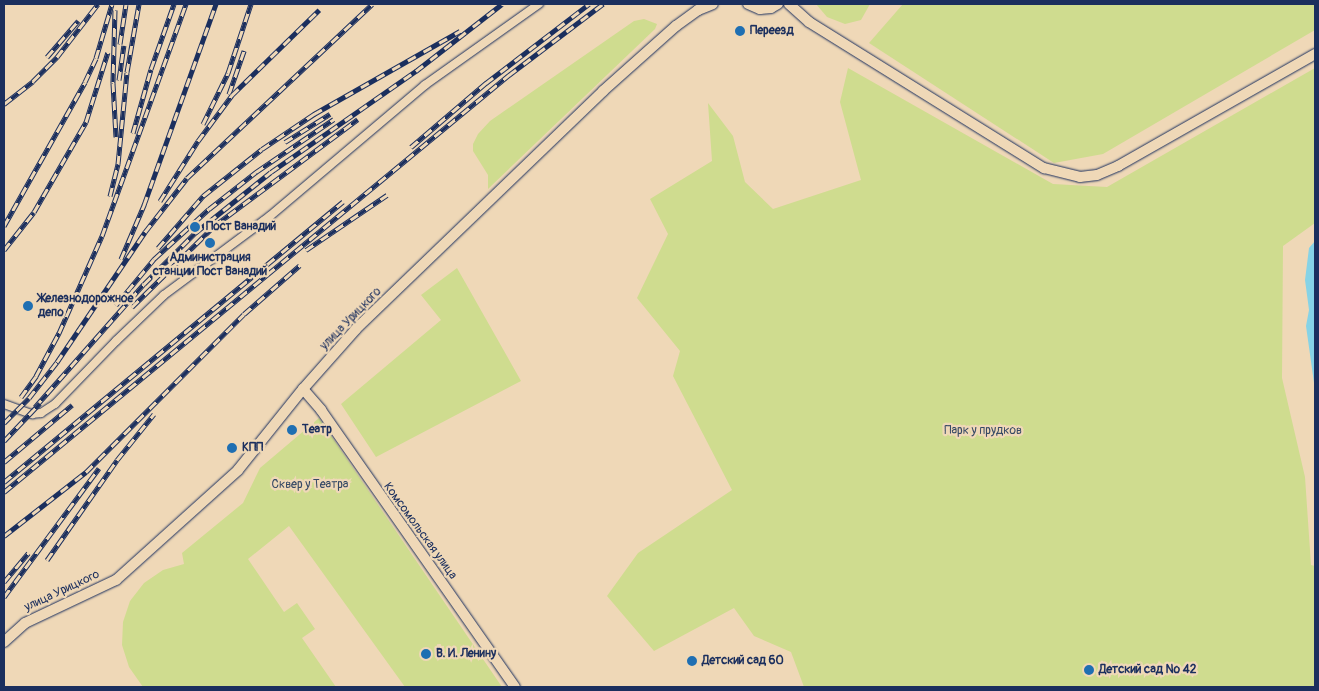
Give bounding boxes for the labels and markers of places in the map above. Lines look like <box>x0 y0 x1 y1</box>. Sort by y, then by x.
place label: Переезд <box>750 24 794 38</box>
marker: Переезд <box>734 25 746 37</box>
marker: Пост Ванадий <box>188 220 202 234</box>
place label: Пост Ванадий <box>206 220 276 234</box>
marker: Администрация станции Пост Ванадий <box>204 237 216 249</box>
place label: Администрация станции Пост Ванадий <box>153 251 267 279</box>
place label: Железнодорожное депо <box>38 292 133 320</box>
marker: Железнодорожное депо <box>22 300 34 312</box>
place label: Театр <box>302 423 332 437</box>
marker: Театр <box>286 424 298 436</box>
place label: КПП <box>242 441 263 455</box>
marker: КПП <box>226 442 238 454</box>
place label: В. И. Ленину <box>436 647 496 661</box>
marker: В. И. Ленину <box>420 648 432 660</box>
place label: Детский сад 60 <box>702 654 784 668</box>
marker: Детский сад 60 <box>686 655 698 667</box>
place label: Детский сад № 42 <box>1099 663 1196 677</box>
marker: Детский сад № 42 <box>1083 664 1095 676</box>

